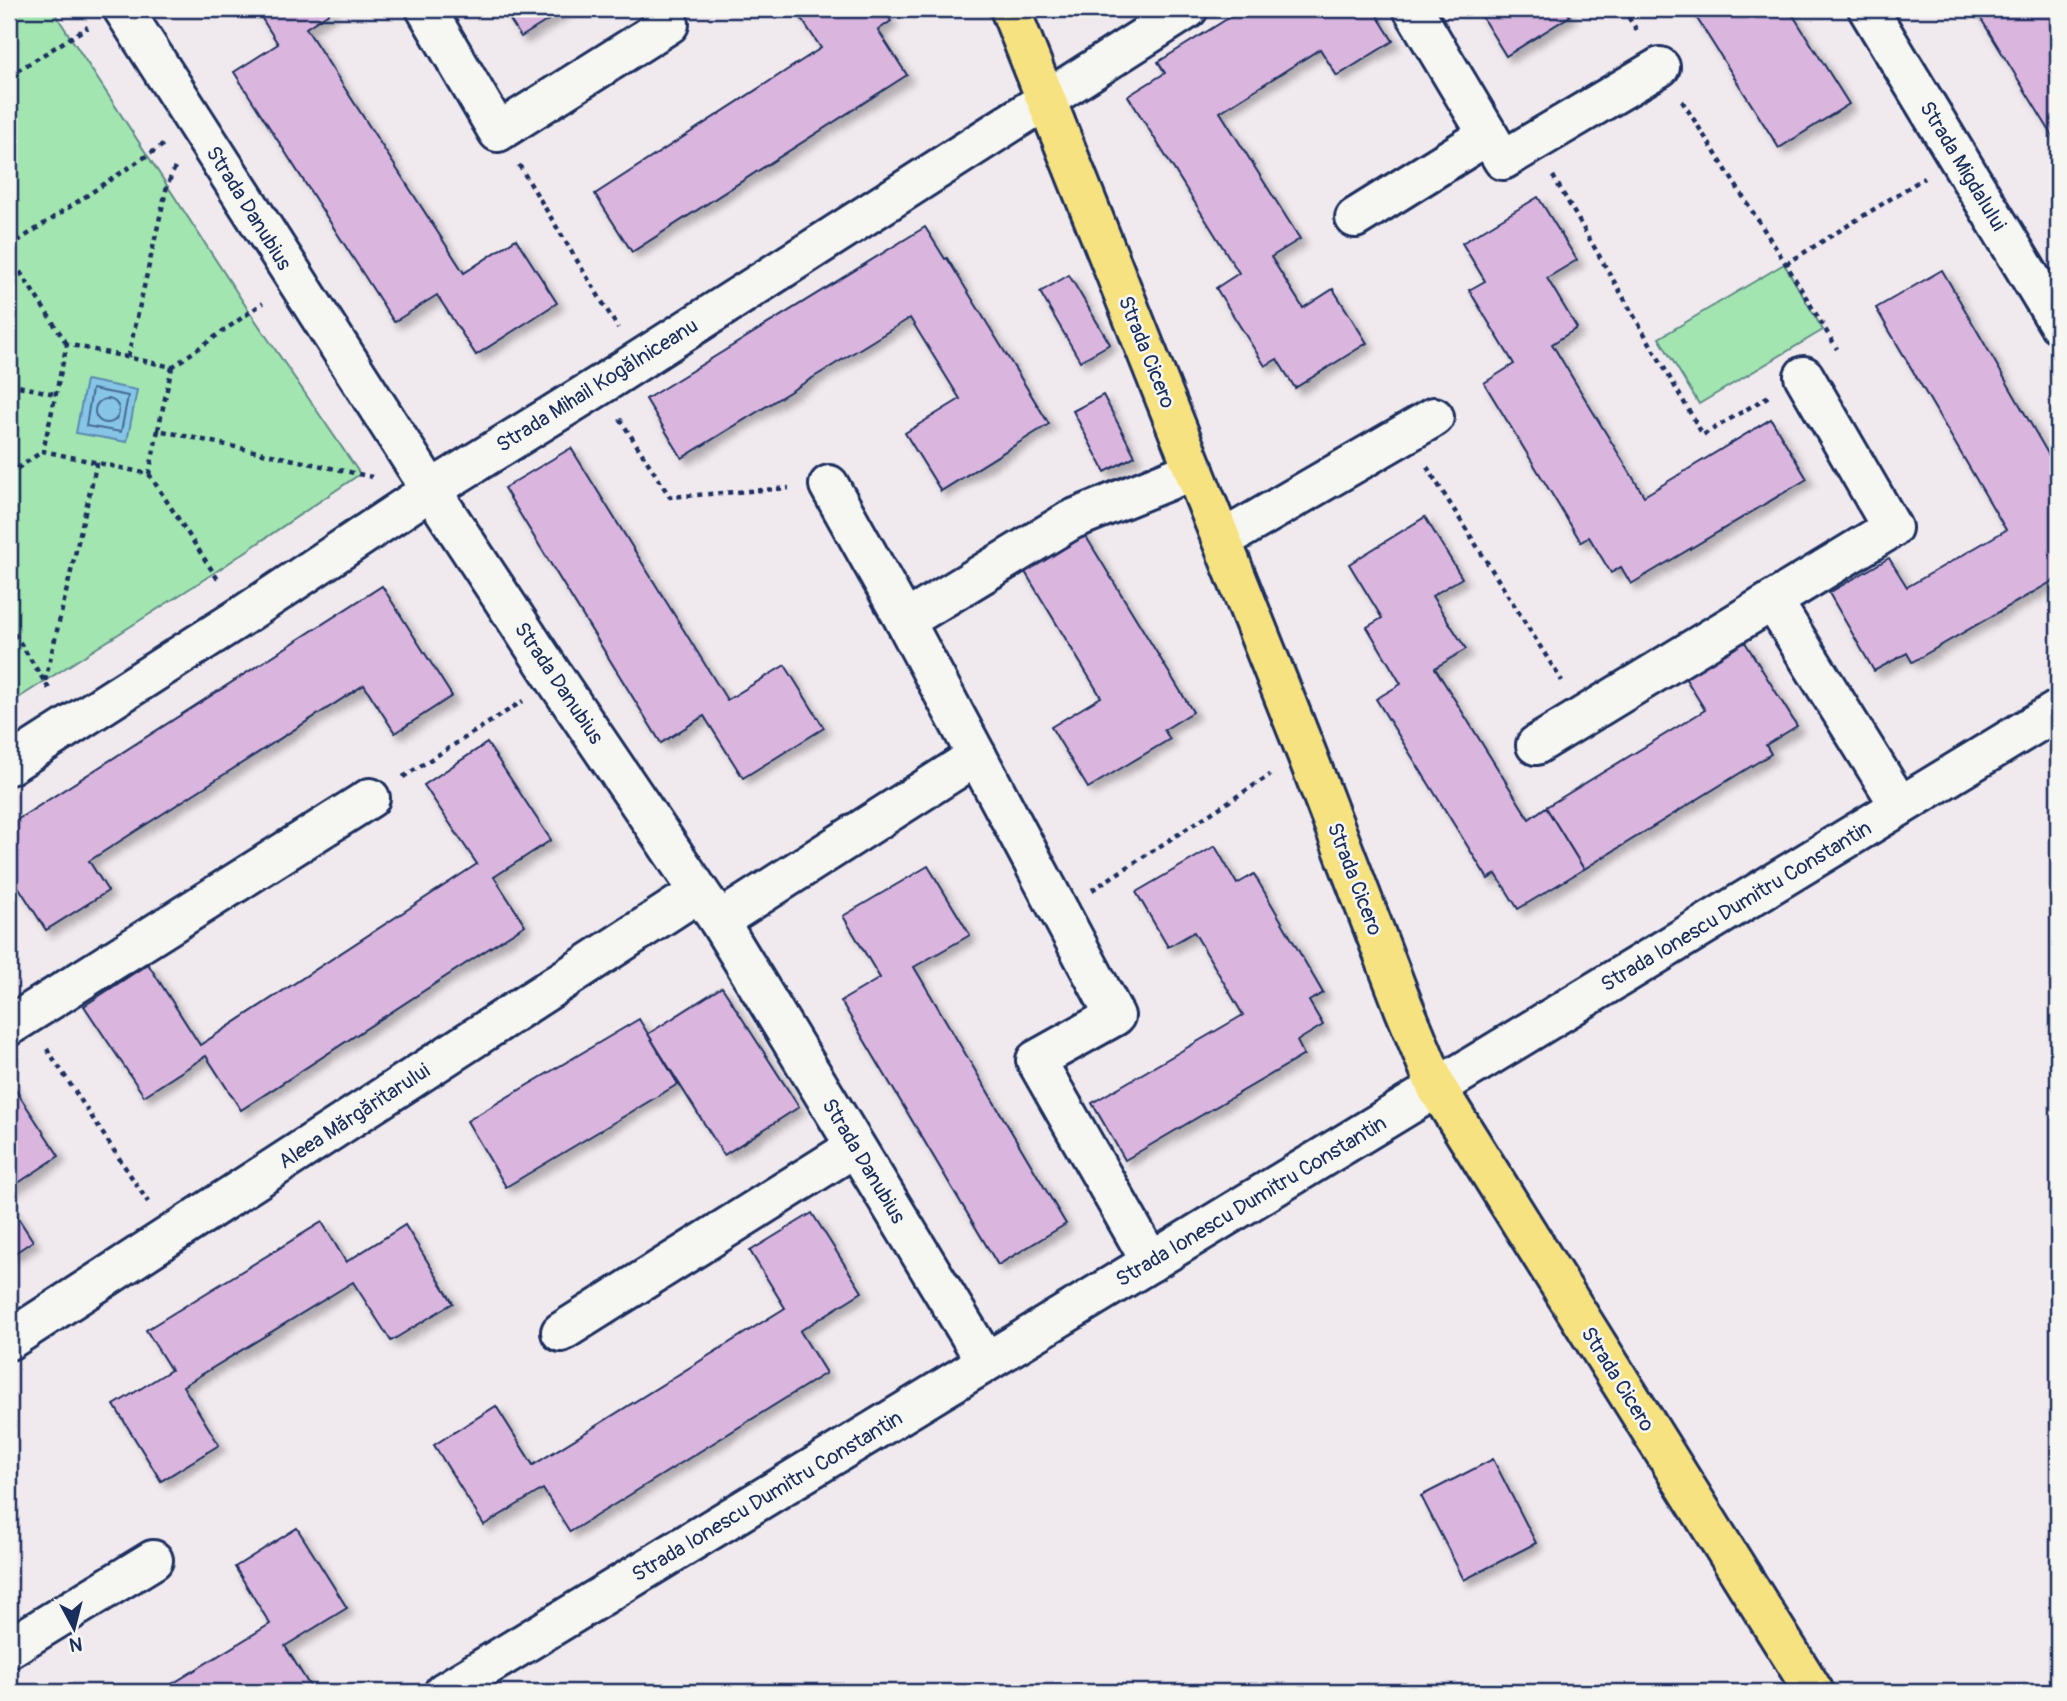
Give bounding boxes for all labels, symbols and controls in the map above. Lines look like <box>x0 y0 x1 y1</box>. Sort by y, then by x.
street label: Strada Migdalului <box>1913 96 2012 236</box>
street label: Strada Danubius <box>200 141 298 276</box>
street label: Strada Cicero <box>1112 292 1181 412</box>
street label: Strada Mihail Kogălniceanu <box>491 312 703 459</box>
street label: Strada Danubius <box>508 617 610 750</box>
street label: Strada Ionescu Dumitru Constantin <box>1596 815 1877 998</box>
street label: Strada Cicero <box>1321 819 1388 939</box>
street label: Aleea Mărgăritarului <box>273 1057 435 1175</box>
street label: Strada Danubius <box>816 1094 912 1229</box>
street label: Strada Ionescu Dumitru Constantin <box>1111 1110 1392 1293</box>
street label: Strada Cicero <box>1575 1322 1660 1437</box>
street label: Strada Ionescu Dumitru Constantin <box>627 1405 908 1588</box>
north arrow <box>38 1592 108 1662</box>
text: N <box>68 1631 84 1657</box>

